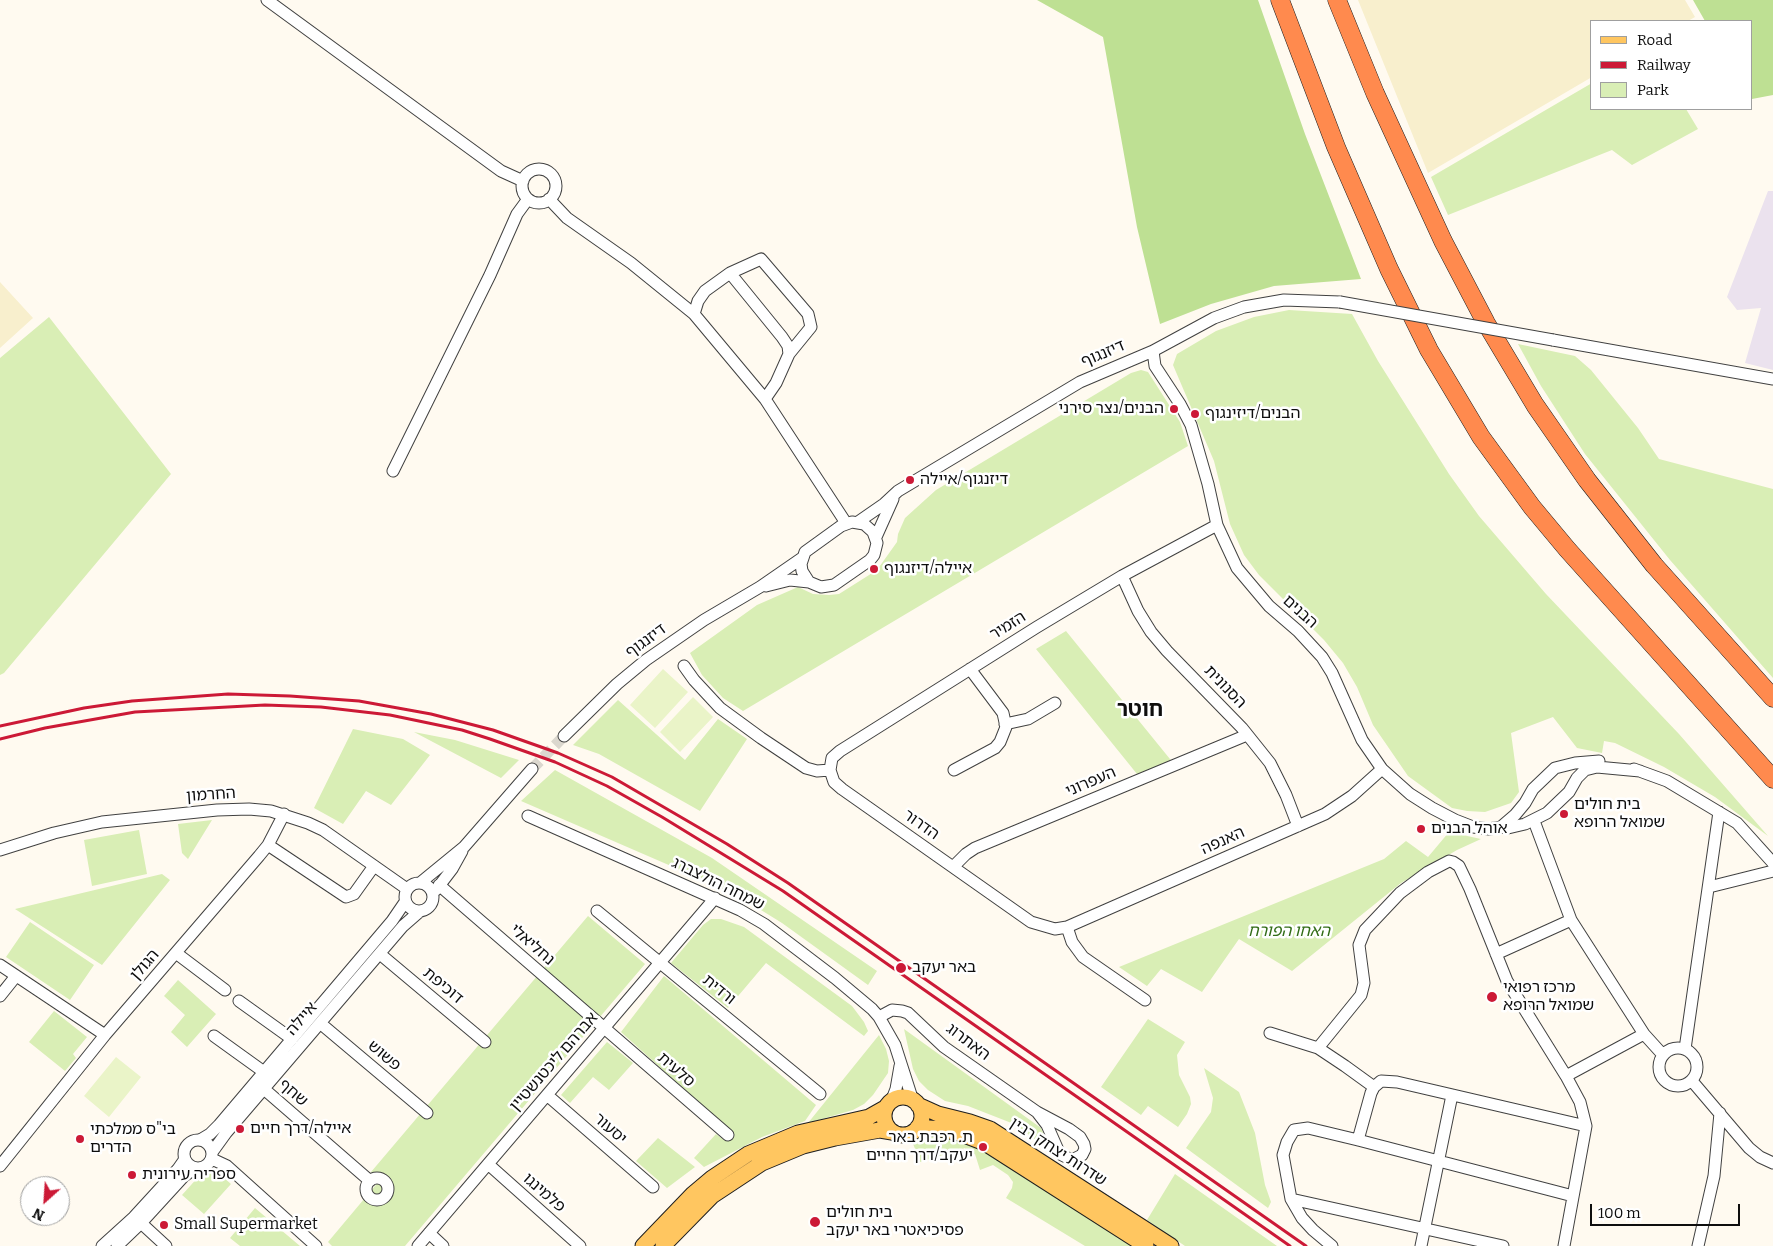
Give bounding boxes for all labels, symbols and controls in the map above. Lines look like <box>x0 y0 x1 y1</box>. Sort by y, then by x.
legend <box>1590 20 1753 110</box>
text: Road <box>1637 31 1672 49</box>
text: Railway <box>1637 56 1691 74</box>
text: Park <box>1637 81 1669 99</box>
street label: דיזנגוף <box>1078 336 1128 372</box>
place label: הבנים/נצר סירני <box>1059 399 1164 419</box>
marker: הבנים/נצר סירני <box>1168 403 1180 415</box>
place label: הבנים/דיזינגוף <box>1205 404 1300 424</box>
marker: הבנים/דיזינגוף <box>1189 408 1201 420</box>
place label: דיזנגוף/איילה <box>920 470 1008 490</box>
marker: דיזנגוף/איילה <box>904 474 916 486</box>
place label: איילה/דיזנגוף <box>884 559 972 579</box>
marker: איילה/דיזנגוף <box>868 563 880 575</box>
street label: הבנים <box>1279 591 1321 633</box>
street label: הזמיר <box>987 608 1029 644</box>
street label: דיזנגוף <box>622 620 670 662</box>
street label: הסנונית <box>1200 661 1250 713</box>
district label: חוטר <box>1117 697 1163 723</box>
street label: העפרוני <box>1063 763 1119 801</box>
street label: החרמון <box>186 784 236 806</box>
place label: בית חולים שמואל הרופא <box>1574 795 1665 833</box>
street label: הדרור <box>899 806 943 844</box>
marker: בית חולים שמואל הרופא <box>1558 808 1570 820</box>
place label: אוהל הבנים <box>1431 819 1508 839</box>
street label: האנפה <box>1198 823 1248 859</box>
marker: אוהל הבנים <box>1415 823 1427 835</box>
street label: שמחה הולצברג <box>668 853 768 915</box>
street label: נחליאלי <box>506 920 558 970</box>
park label: האחו הפורח <box>1248 922 1330 942</box>
street label: הגולן <box>126 946 164 984</box>
place label: באר יעקב <box>912 958 976 978</box>
marker: באר יעקב <box>894 961 908 975</box>
street label: דוכיפת <box>419 964 467 1008</box>
street label: ורדית <box>699 971 739 1009</box>
place label: מרכז רפואי שמואל הרופא <box>1503 978 1594 1016</box>
marker: מרכז רפואי שמואל הרופא <box>1485 990 1499 1004</box>
street label: איילה <box>282 999 322 1039</box>
street label: אברהם ליכטנשטיין <box>506 1009 602 1115</box>
street label: האתרוג <box>942 1019 994 1065</box>
street label: פשוש <box>363 1037 405 1075</box>
street label: סלעית <box>653 1049 699 1091</box>
street label: שחף <box>275 1075 311 1111</box>
street label: יסעור <box>590 1109 630 1149</box>
street label: שדרות יצחק רבין <box>1006 1114 1110 1190</box>
place label: איילה/דרך חיים <box>250 1119 351 1139</box>
place label: בי"ס ממלכתי הדרים <box>90 1120 176 1158</box>
marker: איילה/דרך חיים <box>234 1123 246 1135</box>
place label: ת. רכבת באר יעקב/דרך החיים <box>866 1128 973 1166</box>
marker: בי"ס ממלכתי הדרים <box>74 1133 86 1145</box>
marker: ת. רכבת באר יעקב/דרך החיים <box>977 1141 989 1153</box>
place label: ספריה עירונית <box>142 1165 236 1185</box>
marker: ספריה עירונית <box>126 1169 138 1181</box>
street label: פלמינגו <box>519 1169 569 1217</box>
north arrow <box>20 1176 70 1226</box>
scale bar <box>1593 1194 1743 1226</box>
place label: בית חולים פסיכיאטרי באר יעקב <box>826 1203 964 1241</box>
text: N <box>30 1204 47 1224</box>
text: 100 m <box>1598 1204 1641 1222</box>
place label: Small Supermarket <box>174 1215 318 1235</box>
marker: בית חולים פסיכיאטרי באר יעקב <box>808 1215 822 1229</box>
marker: Small Supermarket <box>158 1219 170 1231</box>

